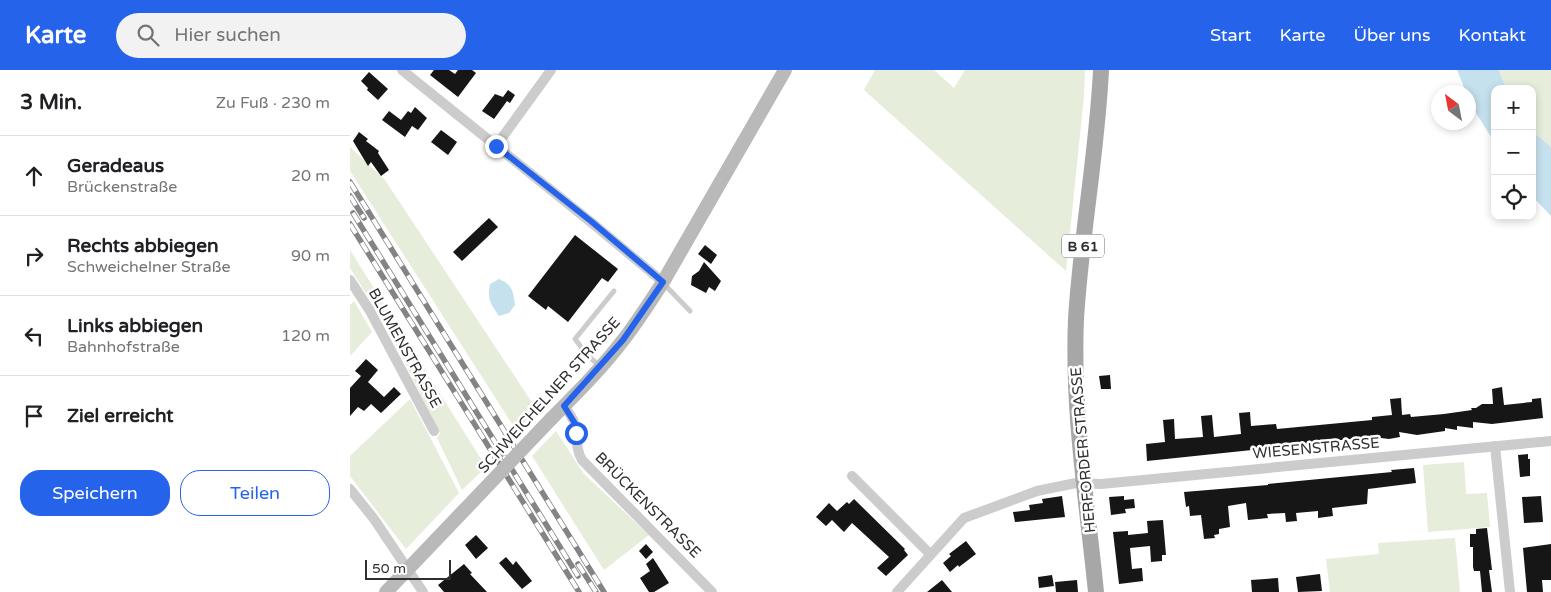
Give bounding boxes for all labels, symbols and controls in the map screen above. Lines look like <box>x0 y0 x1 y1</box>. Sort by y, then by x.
search box <box>116 13 466 58</box>
text: Karte <box>25 21 86 50</box>
icon: search <box>134 21 162 49</box>
text: Hier suchen <box>174 24 281 46</box>
text: Start <box>1210 24 1251 46</box>
text: Karte <box>1279 24 1325 46</box>
text: Über uns <box>1353 24 1431 46</box>
text: Kontakt <box>1459 24 1526 46</box>
north arrow <box>1431 85 1476 130</box>
map controls <box>1491 85 1536 220</box>
button: + <box>1491 85 1536 130</box>
text: 3 Min. <box>20 90 82 115</box>
text: Zu Fuß · 230 m <box>216 93 330 113</box>
button: − <box>1491 130 1536 175</box>
route end <box>485 135 508 158</box>
text: Geradeaus <box>67 155 164 177</box>
icon: ahead <box>20 162 48 190</box>
text: 20 m <box>291 166 330 186</box>
button: locate <box>1491 175 1536 220</box>
text: Brückenstraße <box>67 177 177 197</box>
text: Rechts abbiegen <box>67 235 219 257</box>
road number: B 61 <box>1062 235 1104 258</box>
icon: right <box>20 242 48 270</box>
text: 90 m <box>291 246 330 266</box>
text: Schweichelner Straße <box>67 257 231 277</box>
street label: BLUMENSTRASSE <box>365 285 445 411</box>
street label: SCHWEICHELNER STRASSE <box>474 313 624 477</box>
text: Links abbiegen <box>67 315 203 337</box>
icon: left <box>20 322 48 350</box>
text: 120 m <box>281 326 330 346</box>
text: Bahnhofstraße <box>67 337 180 357</box>
street label: HERFORDER STRASSE <box>1067 366 1099 534</box>
icon: arrive <box>20 402 48 430</box>
text: Ziel erreicht <box>67 405 174 427</box>
route start <box>565 422 588 445</box>
street label: WIESENSTRASSE <box>1252 433 1380 463</box>
street label: BRÜCKENSTRASSE <box>591 448 705 562</box>
button: Speichern <box>20 470 170 516</box>
button: Teilen <box>180 470 330 516</box>
scale bar <box>365 557 451 580</box>
text: 50 m <box>372 560 406 577</box>

